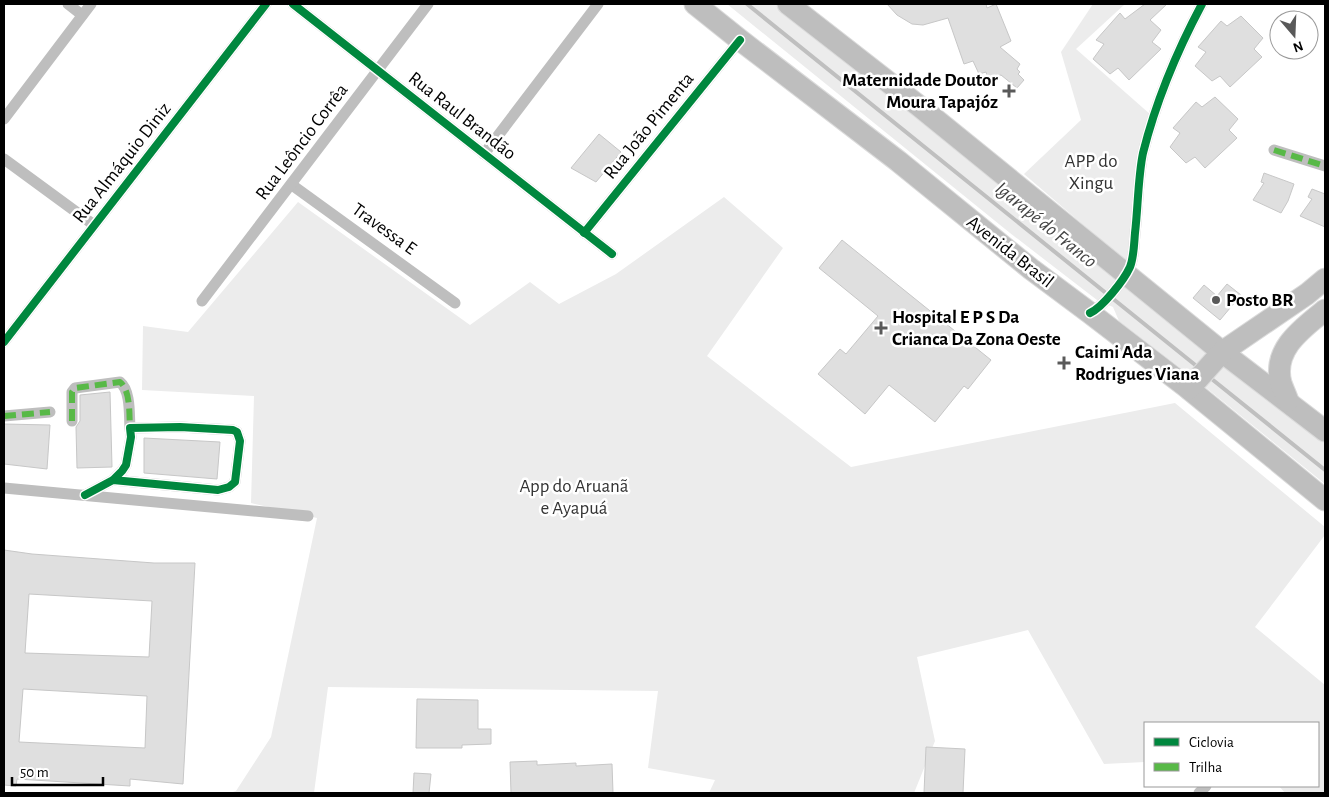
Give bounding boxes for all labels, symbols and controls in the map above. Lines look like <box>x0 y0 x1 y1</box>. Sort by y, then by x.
north arrow <box>1269 10 1319 60</box>
text: N <box>1291 38 1305 55</box>
street label: Rua Raul Brandão <box>405 68 519 164</box>
street label: Rua João Pimenta <box>600 69 698 183</box>
place label: Maternidade Doutor Moura Tapajóz <box>842 71 998 112</box>
street label: Rua Leôncio Corrêa <box>252 80 352 204</box>
marker: Maternidade Doutor Moura Tapajóz <box>1002 84 1016 98</box>
street label: Rua Almáquio Diniz <box>69 99 175 227</box>
park label: APP do Xingu <box>1064 152 1118 193</box>
water label: Igarapé do Franco <box>991 178 1101 272</box>
street label: Travessa E <box>348 199 420 259</box>
street label: Avenida Brasil <box>963 212 1057 292</box>
place label: Posto BR <box>1226 291 1293 310</box>
marker: Posto BR <box>1210 294 1222 306</box>
place label: Hospital E P S Da Crianca Da Zona Oeste <box>892 308 1061 349</box>
marker: Hospital E P S Da Crianca Da Zona Oeste <box>874 321 888 335</box>
place label: Caimi Ada Rodrigues Viana <box>1075 343 1199 384</box>
marker: Caimi Ada Rodrigues Viana <box>1057 356 1071 370</box>
park label: App do Aruanã e Ayapuá <box>519 477 629 518</box>
legend <box>1144 722 1319 787</box>
text: Ciclovia <box>1189 735 1234 750</box>
scale bar <box>12 754 104 786</box>
text: Trilha <box>1189 760 1222 775</box>
text: 50 m <box>20 765 49 780</box>

